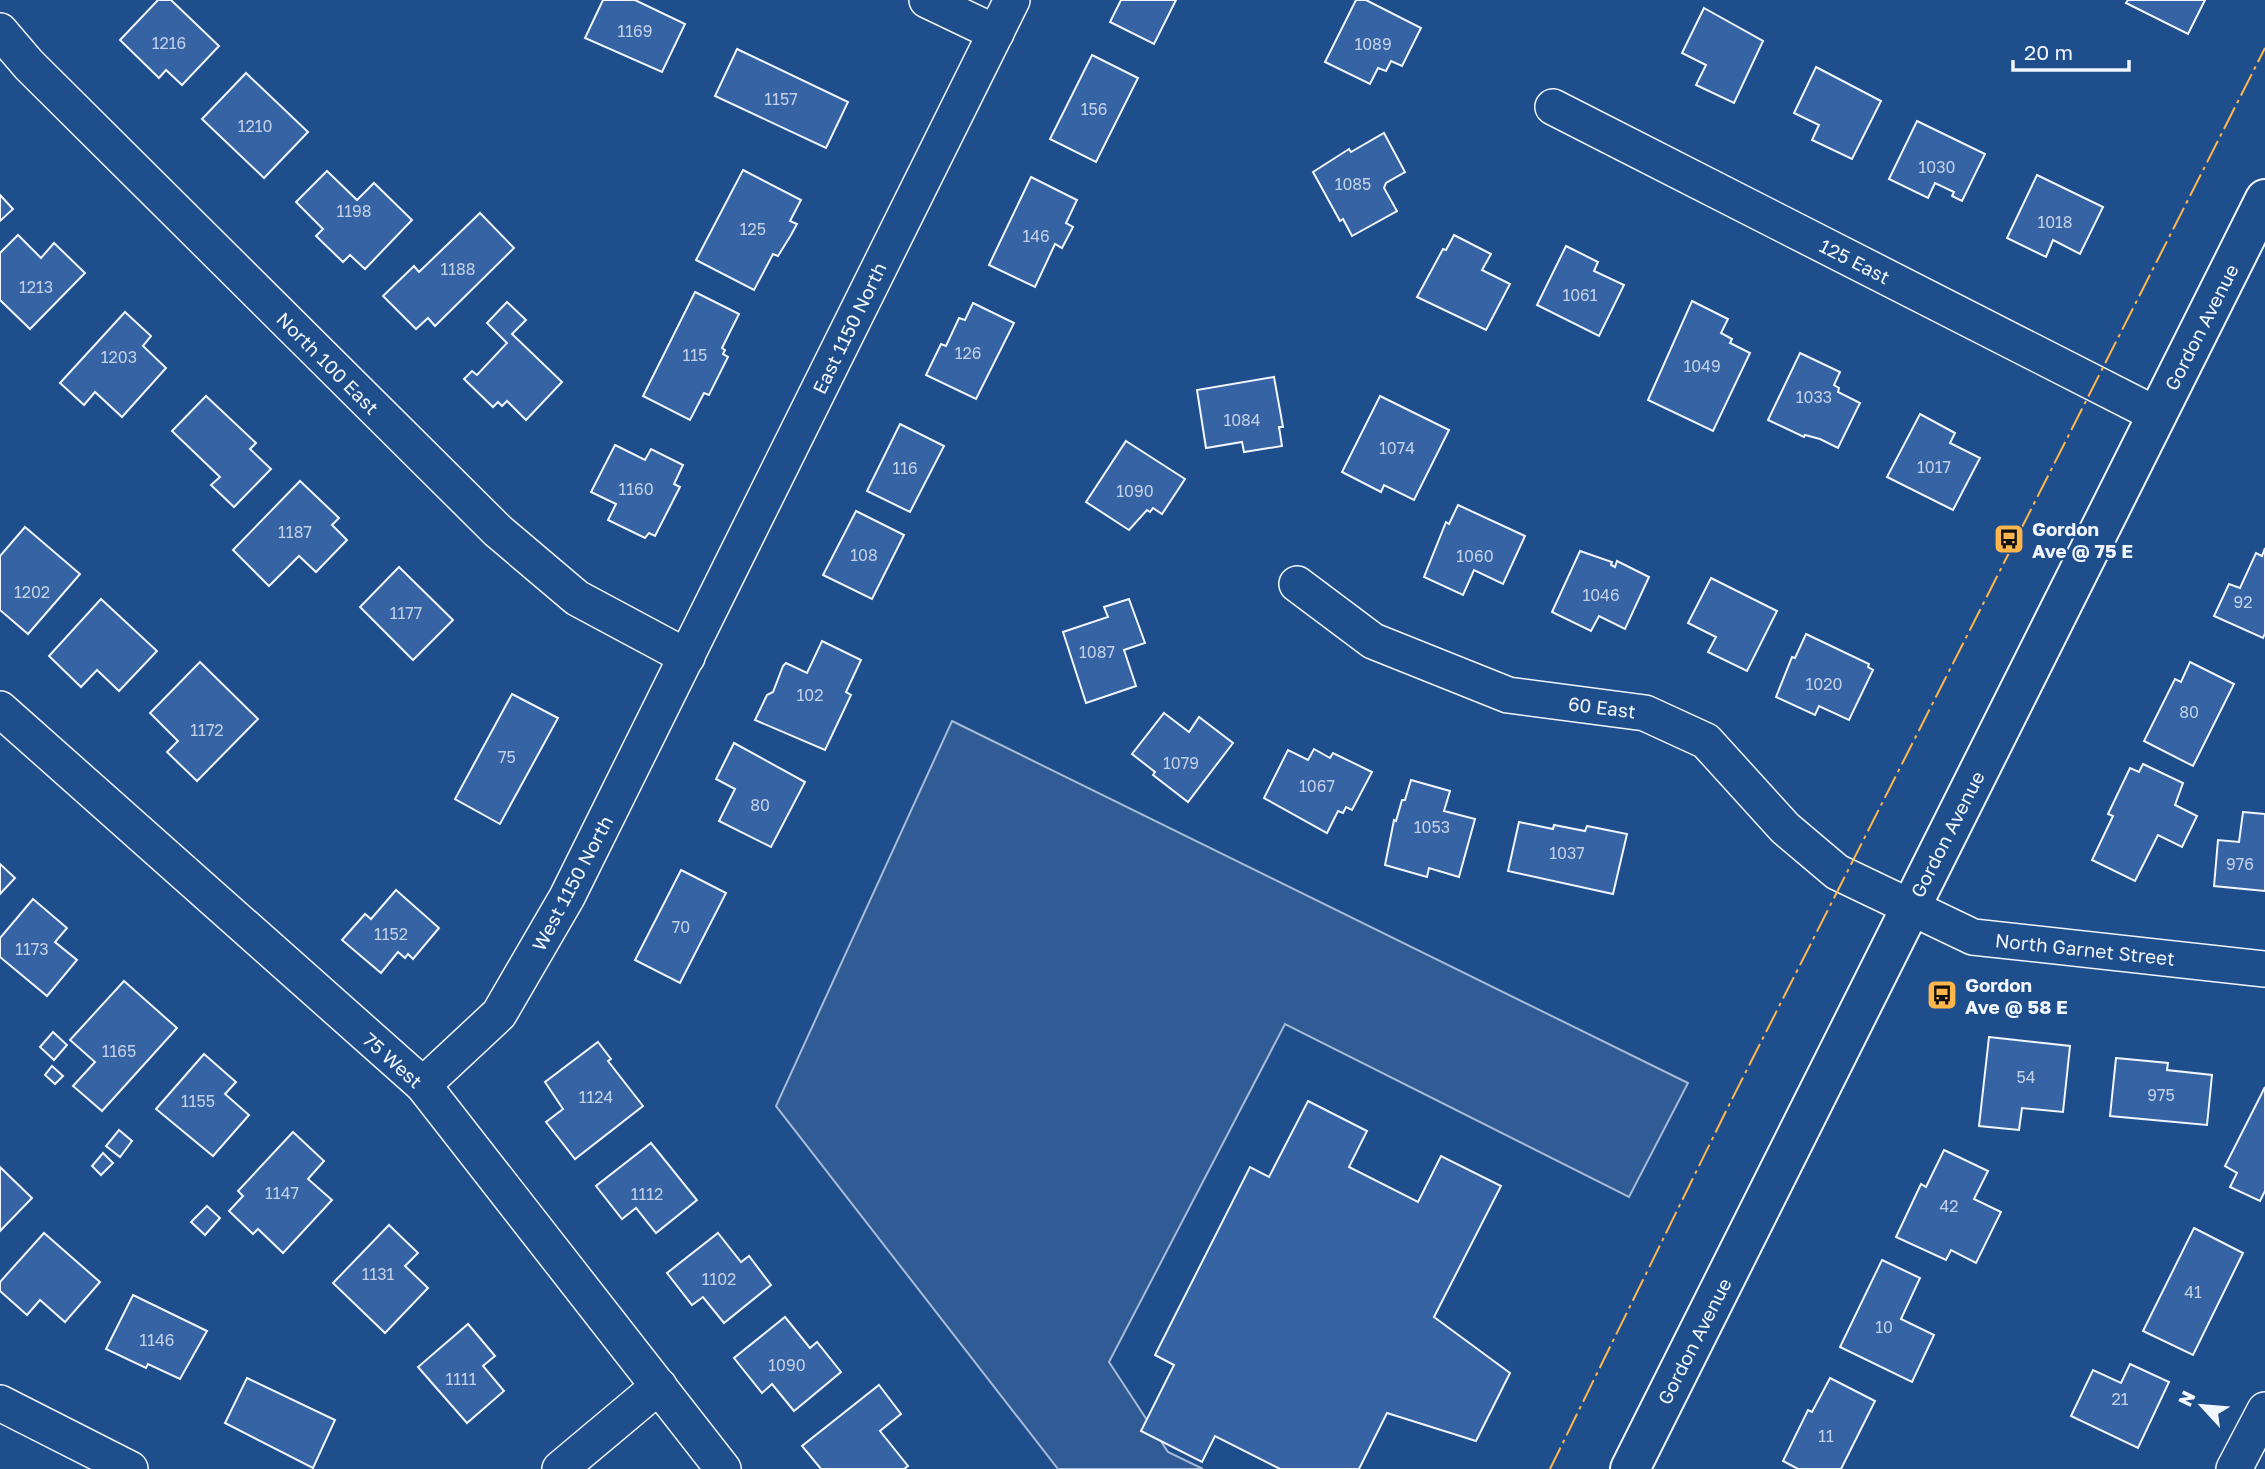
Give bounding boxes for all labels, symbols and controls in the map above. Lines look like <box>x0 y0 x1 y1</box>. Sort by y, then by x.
house number: 1169 <box>618 21 652 41</box>
scale bar <box>2013 28 2128 72</box>
house number: 1216 <box>152 33 186 53</box>
house number: 1089 <box>1354 34 1392 54</box>
text: 20 m <box>2024 39 2073 65</box>
house number: 1157 <box>764 89 798 109</box>
house number: 156 <box>1081 99 1107 119</box>
house number: 1210 <box>238 116 272 136</box>
house number: 1030 <box>1919 157 1955 177</box>
house number: 1085 <box>1335 174 1371 194</box>
house number: 1198 <box>337 201 371 221</box>
house number: 1018 <box>2037 212 2073 232</box>
house number: 125 <box>740 219 766 239</box>
house number: 146 <box>1022 226 1050 246</box>
street label: 125 East <box>1816 234 1894 288</box>
street label: East 1150 North <box>807 258 891 398</box>
house number: 1188 <box>440 259 476 279</box>
street label: Gordon Avenue <box>2159 260 2243 394</box>
house number: 1213 <box>19 277 53 297</box>
house number: 1061 <box>1562 285 1598 305</box>
street label: North 100 East <box>272 307 384 419</box>
house number: 126 <box>955 343 981 363</box>
house number: 115 <box>683 345 707 365</box>
house number: 1203 <box>101 347 137 367</box>
house number: 1049 <box>1683 356 1721 376</box>
house number: 1033 <box>1796 387 1832 407</box>
house number: 1084 <box>1223 410 1261 430</box>
house number: 1074 <box>1379 438 1415 458</box>
house number: 1017 <box>1917 457 1951 477</box>
house number: 116 <box>892 458 918 478</box>
house number: 1160 <box>618 479 654 499</box>
house number: 1090 <box>1116 481 1154 501</box>
place label: Gordon Ave @ 75 E <box>2032 517 2133 562</box>
house number: 1187 <box>278 522 312 542</box>
bus stop icon: Gordon Ave @ 75 E <box>1992 522 2026 556</box>
house number: 108 <box>850 545 878 565</box>
house number: 1060 <box>1456 546 1494 566</box>
house number: 1202 <box>14 582 50 602</box>
house number: 1046 <box>1582 585 1620 605</box>
house number: 92 <box>2234 592 2252 612</box>
house number: 1177 <box>390 603 422 623</box>
house number: 1087 <box>1079 642 1115 662</box>
house number: 1020 <box>1806 674 1842 694</box>
house number: 102 <box>797 685 823 705</box>
street label: 60 East <box>1567 691 1637 723</box>
house number: 80 <box>2179 702 2199 722</box>
house number: 1172 <box>190 720 224 740</box>
house number: 75 <box>498 747 516 767</box>
house number: 1079 <box>1163 753 1199 773</box>
street label: Gordon Avenue <box>1905 767 1989 901</box>
house number: 1067 <box>1299 776 1335 796</box>
house number: 80 <box>750 795 770 815</box>
street label: West 1150 North <box>527 811 617 955</box>
house number: 1053 <box>1414 817 1450 837</box>
house number: 1037 <box>1549 843 1585 863</box>
house number: 976 <box>2226 854 2254 874</box>
house number: 70 <box>672 917 690 937</box>
house number: 1152 <box>374 924 408 944</box>
street label: North Garnet Street <box>1994 928 2176 970</box>
house number: 1173 <box>15 939 49 959</box>
place label: Gordon Ave @ 58 E <box>1965 973 2068 1018</box>
bus stop icon: Gordon Ave @ 58 E <box>1925 978 1959 1012</box>
street label: 75 West <box>359 1027 427 1093</box>
house number: 1165 <box>102 1041 136 1061</box>
house number: 54 <box>2016 1067 2036 1087</box>
house number: 975 <box>2147 1085 2175 1105</box>
house number: 1124 <box>579 1087 613 1107</box>
house number: 1155 <box>181 1091 215 1111</box>
house number: 1147 <box>265 1183 299 1203</box>
house number: 1112 <box>631 1184 663 1204</box>
house number: 42 <box>1939 1196 1959 1216</box>
house number: 1131 <box>362 1264 395 1284</box>
house number: 1102 <box>702 1269 736 1289</box>
street label: Gordon Avenue <box>1652 1274 1736 1408</box>
house number: 41 <box>2184 1282 2202 1302</box>
house number: 10 <box>1875 1317 1893 1337</box>
house number: 1146 <box>140 1330 174 1350</box>
house number: 1090 <box>768 1355 806 1375</box>
house number: 1111 <box>445 1369 477 1389</box>
north arrow <box>2167 1371 2237 1441</box>
text: N <box>2173 1387 2200 1410</box>
house number: 21 <box>2111 1389 2129 1409</box>
house number: 11 <box>1818 1426 1834 1446</box>

